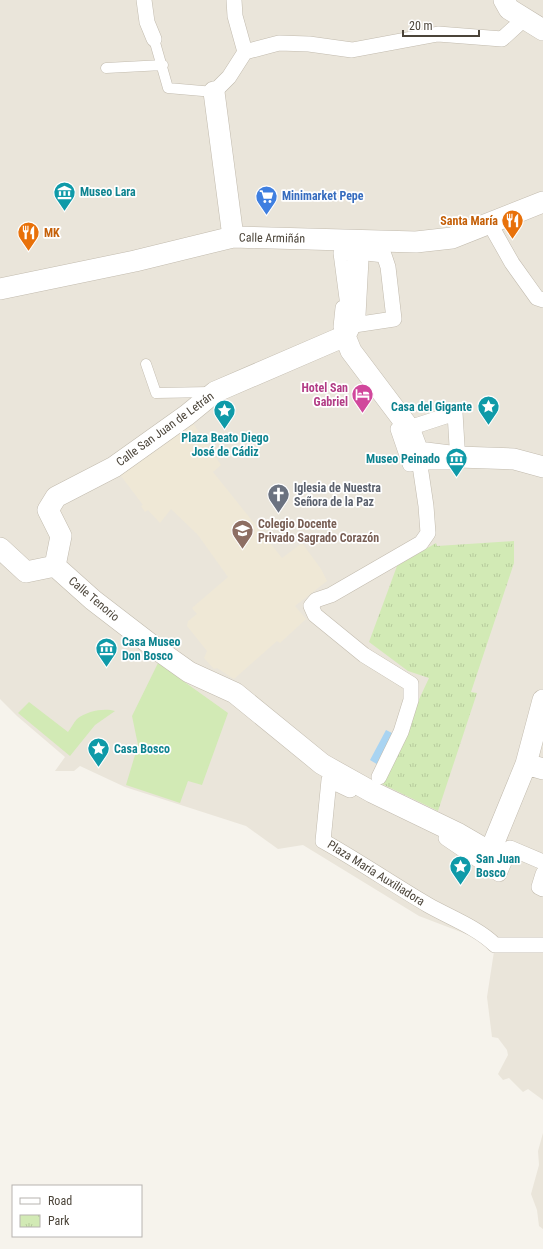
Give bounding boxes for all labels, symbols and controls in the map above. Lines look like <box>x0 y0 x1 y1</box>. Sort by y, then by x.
scale bar <box>403 12 479 38</box>
text: 20 m <box>409 19 433 33</box>
museum icon: Museo Lara <box>51 179 77 212</box>
supermarket icon: Minimarket Pepe <box>253 183 279 216</box>
place label: Museo Lara <box>80 185 136 199</box>
place label: Minimarket Pepe <box>282 189 364 203</box>
restaurant icon: Santa María <box>500 208 526 241</box>
place label: Santa María <box>440 214 498 228</box>
restaurant icon: MK <box>15 220 41 253</box>
place label: MK <box>44 226 60 240</box>
street label: Calle Armiñán <box>239 230 305 246</box>
place label: Hotel San Gabriel <box>301 381 348 409</box>
hotel icon: Hotel San Gabriel <box>350 382 376 415</box>
street label: Calle San Juan de Letrán <box>114 389 217 469</box>
place icon: Casa del Gigante <box>475 394 501 427</box>
place icon: Plaza Beato Diego José de Cádiz <box>212 398 238 431</box>
place label: Casa del Gigante <box>391 400 472 414</box>
place label: Plaza Beato Diego José de Cádiz <box>181 431 269 459</box>
museum icon: Museo Peinado <box>443 446 469 479</box>
place label: Museo Peinado <box>366 452 440 466</box>
place label: Iglesia de Nuestra Señora de la Paz <box>294 481 381 509</box>
church icon: Iglesia de Nuestra Señora de la Paz <box>266 482 292 515</box>
place label: Colegio Docente Privado Sagrado Corazón <box>258 517 379 545</box>
school or university icon: Colegio Docente Privado Sagrado Corazón <box>230 518 256 551</box>
street label: Calle Tenorio <box>66 574 122 624</box>
place label: Casa Museo Don Bosco <box>122 635 181 663</box>
museum icon: Casa Museo Don Bosco <box>93 636 119 669</box>
place icon: Casa Bosco <box>86 736 112 769</box>
place label: Casa Bosco <box>114 742 170 756</box>
street label: Plaza María Auxiliadora <box>325 837 427 909</box>
place label: San Juan Bosco <box>476 852 520 880</box>
place icon: San Juan Bosco <box>448 853 474 886</box>
legend <box>12 1185 142 1237</box>
text: Road <box>48 1194 72 1208</box>
text: Park <box>48 1214 70 1228</box>

